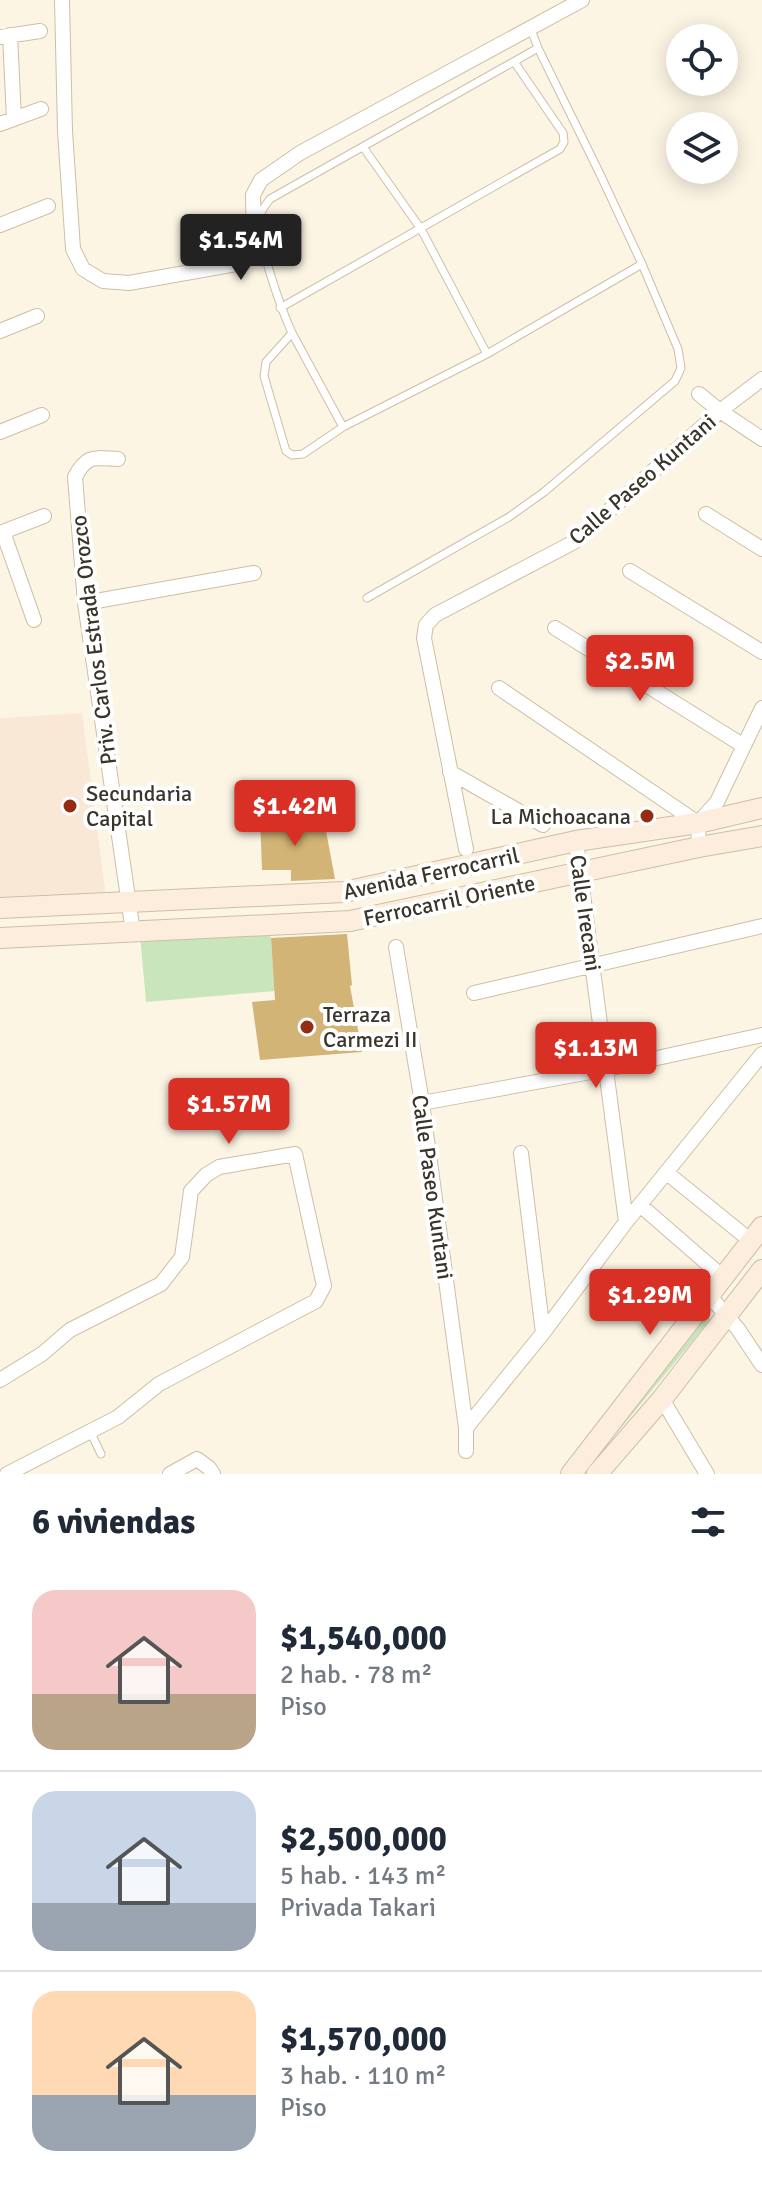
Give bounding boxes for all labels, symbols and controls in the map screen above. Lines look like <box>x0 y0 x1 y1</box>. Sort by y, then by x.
map controls <box>666 24 738 184</box>
button: locate <box>666 24 738 96</box>
button: layers <box>666 112 738 184</box>
pin: $1.54M <box>176 214 306 282</box>
text: $1.54M <box>198 224 284 256</box>
street label: Calle Paseo Kuntani <box>563 408 721 551</box>
street label: Priv. Carlos Estrada Orozco <box>65 514 122 766</box>
pin: $2.5M <box>584 635 696 703</box>
text: $2.5M <box>604 645 676 677</box>
place label: Secundaria Capital <box>86 780 192 832</box>
pin: $1.42M <box>230 780 360 848</box>
text: $1.42M <box>252 790 338 822</box>
marker: Secundaria Capital <box>61 797 79 815</box>
place label: La Michoacana <box>490 803 631 830</box>
marker: La Michoacana <box>638 807 656 825</box>
street label: Avenida Ferrocarril <box>341 842 521 905</box>
street label: Calle Irecani <box>564 853 607 973</box>
street label: Ferrocarril Oriente <box>361 869 537 932</box>
place label: Terraza Carmezi II <box>323 1001 417 1053</box>
marker: Terraza Carmezi II <box>298 1018 316 1036</box>
pin: $1.13M <box>531 1022 661 1090</box>
text: $1.13M <box>553 1032 639 1064</box>
pin: $1.57M <box>164 1078 294 1146</box>
text: $1.57M <box>186 1088 272 1120</box>
street label: Calle Paseo Kuntani <box>406 1093 459 1281</box>
pin: $1.29M <box>585 1269 715 1337</box>
text: $1.29M <box>607 1279 693 1311</box>
icon: filters <box>686 1500 730 1544</box>
text: 6 viviendas <box>32 1501 195 1543</box>
text: $1,540,000 <box>280 1617 447 1659</box>
icon: home <box>96 1622 192 1718</box>
text: 2 hab. · 78 m² <box>280 1659 432 1691</box>
text: Piso <box>280 1691 327 1723</box>
text: $2,500,000 <box>280 1818 447 1860</box>
icon: home <box>96 1823 192 1919</box>
text: 5 hab. · 143 m² <box>280 1860 447 1892</box>
text: Privada Takari <box>280 1892 436 1924</box>
text: $1,570,000 <box>280 2018 447 2060</box>
icon: home <box>96 2023 192 2119</box>
text: 3 hab. · 110 m² <box>280 2060 447 2092</box>
text: Piso <box>280 2092 327 2124</box>

